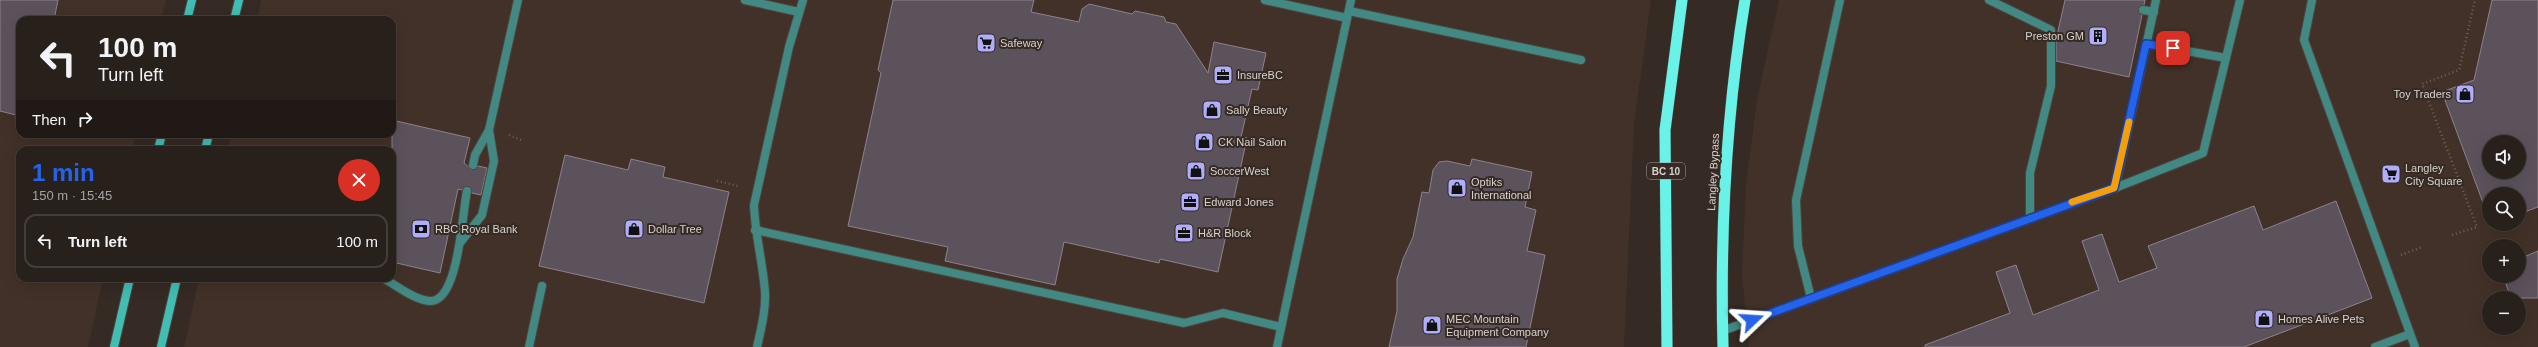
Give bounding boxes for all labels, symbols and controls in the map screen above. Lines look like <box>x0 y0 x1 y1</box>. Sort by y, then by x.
building icon: Preston GM <box>2087 25 2109 47</box>
place label: Preston GM <box>2025 30 2084 42</box>
pin <box>2156 31 2190 65</box>
icon: left <box>32 32 84 84</box>
text: 100 m <box>98 32 177 63</box>
supermarket icon: Safeway <box>975 32 997 54</box>
place label: Safeway <box>1000 37 1043 49</box>
icon: arrive <box>2162 37 2184 59</box>
office icon: InsureBC <box>1212 64 1234 86</box>
text: Turn left <box>98 65 163 85</box>
place label: InsureBC <box>1237 69 1283 81</box>
shop icon: Toy Traders <box>2454 83 2476 105</box>
place label: Toy Traders <box>2394 88 2451 100</box>
shop icon: Sally Beauty <box>1201 99 1223 121</box>
place label: Sally Beauty <box>1226 104 1288 116</box>
icon: right <box>74 108 96 130</box>
text: Then <box>32 111 66 128</box>
shop icon: CK Nail Salon <box>1193 131 1215 153</box>
street label: Langley Bypass <box>1705 132 1721 211</box>
map controls <box>2482 135 2526 335</box>
button: sound <box>2482 135 2526 179</box>
place label: CK Nail Salon <box>1218 136 1286 148</box>
text: 1 min <box>32 159 95 186</box>
button: close <box>338 159 380 201</box>
shop icon: SoccerWest <box>1185 160 1207 182</box>
place label: Langley City Square <box>2405 162 2462 187</box>
road number: BC 10 <box>1647 163 1685 179</box>
supermarket icon: Langley City Square <box>2380 163 2402 185</box>
place label: SoccerWest <box>1210 165 1269 177</box>
place label: Optiks International <box>1471 176 1532 201</box>
shop icon: Optiks International <box>1446 177 1468 199</box>
button: search <box>2482 187 2526 231</box>
text: 150 m · 15:45 <box>32 188 112 203</box>
office icon: Edward Jones <box>1179 191 1201 213</box>
place label: Edward Jones <box>1204 196 1274 208</box>
bank icon: RBC Royal Bank <box>410 218 432 240</box>
shop icon: Dollar Tree <box>623 218 645 240</box>
office icon: H&R Block <box>1173 222 1195 244</box>
place label: RBC Royal Bank <box>435 223 518 235</box>
place label: Dollar Tree <box>648 223 702 235</box>
place label: H&R Block <box>1198 227 1252 239</box>
icon: left <box>34 230 56 252</box>
text: Turn left <box>68 233 127 250</box>
text: 100 m <box>336 233 378 250</box>
button: + <box>2482 239 2526 283</box>
button: − <box>2482 291 2526 335</box>
position arrow <box>1731 299 1773 341</box>
shop icon: Homes Alive Pets <box>2253 308 2275 330</box>
place label: MEC Mountain Equipment Company <box>1446 313 1549 338</box>
place label: Homes Alive Pets <box>2278 313 2365 325</box>
shop icon: MEC Mountain Equipment Company <box>1421 314 1443 336</box>

